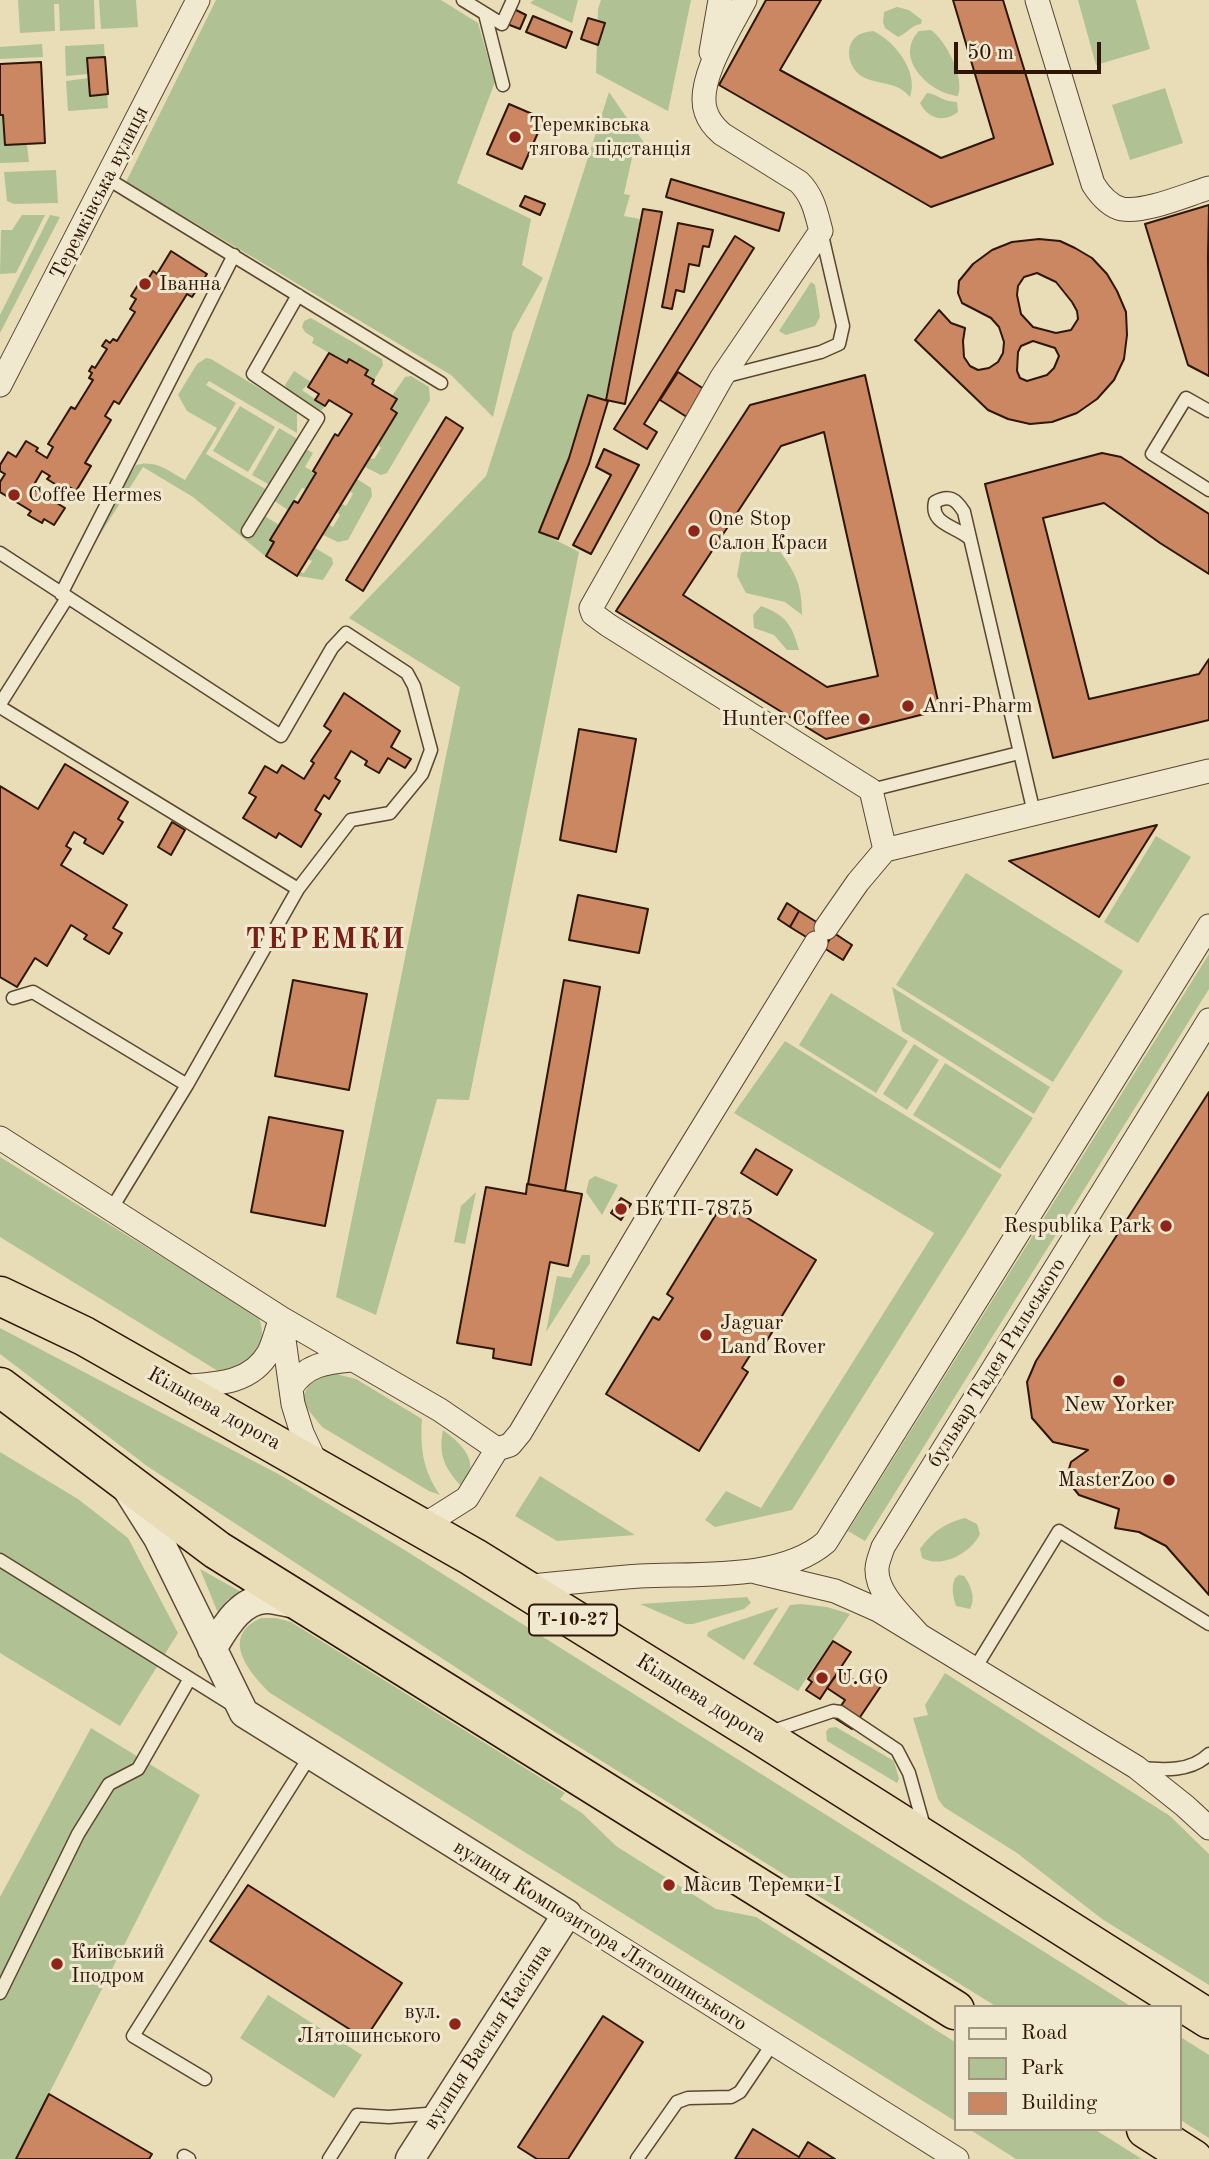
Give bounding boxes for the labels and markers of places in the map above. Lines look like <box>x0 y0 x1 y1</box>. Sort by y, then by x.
place label: Теремківська тягова підстанція <box>529 112 691 162</box>
marker: Теремківська тягова підстанція <box>507 129 523 145</box>
place label: Іванна <box>159 271 221 297</box>
marker: Іванна <box>137 276 153 292</box>
place label: Coffee Hermes <box>28 482 162 508</box>
marker: Coffee Hermes <box>6 487 22 503</box>
place label: One Stop Салон Краси <box>708 506 828 556</box>
marker: One Stop Салон Краси <box>686 523 702 539</box>
place label: Anri-Pharm <box>922 693 1033 719</box>
marker: Anri-Pharm <box>900 698 916 714</box>
place label: Hunter Coffee <box>722 706 850 732</box>
marker: Hunter Coffee <box>856 711 872 727</box>
place label: БКТП-7875 <box>635 1196 753 1222</box>
marker: БКТП-7875 <box>613 1201 629 1217</box>
place label: Respublika Park <box>1004 1213 1152 1239</box>
marker: Respublika Park <box>1158 1218 1174 1234</box>
place label: Jaguar Land Rover <box>720 1310 826 1360</box>
marker: Jaguar Land Rover <box>698 1327 714 1343</box>
marker: New Yorker <box>1111 1373 1127 1389</box>
place label: New Yorker <box>1064 1392 1174 1418</box>
place label: MasterZoo <box>1058 1467 1155 1493</box>
marker: MasterZoo <box>1161 1472 1177 1488</box>
place label: U.GO <box>836 1665 888 1691</box>
marker: U.GO <box>814 1670 830 1686</box>
place label: Масив Теремки-I <box>683 1872 841 1898</box>
marker: Масив Теремки-I <box>661 1877 677 1893</box>
place label: Київський Іподром <box>71 1939 165 1989</box>
marker: Київський Іподром <box>49 1956 65 1972</box>
place label: вул. Лятошинського <box>297 1999 441 2049</box>
marker: вул. Лятошинського <box>447 2016 463 2032</box>

